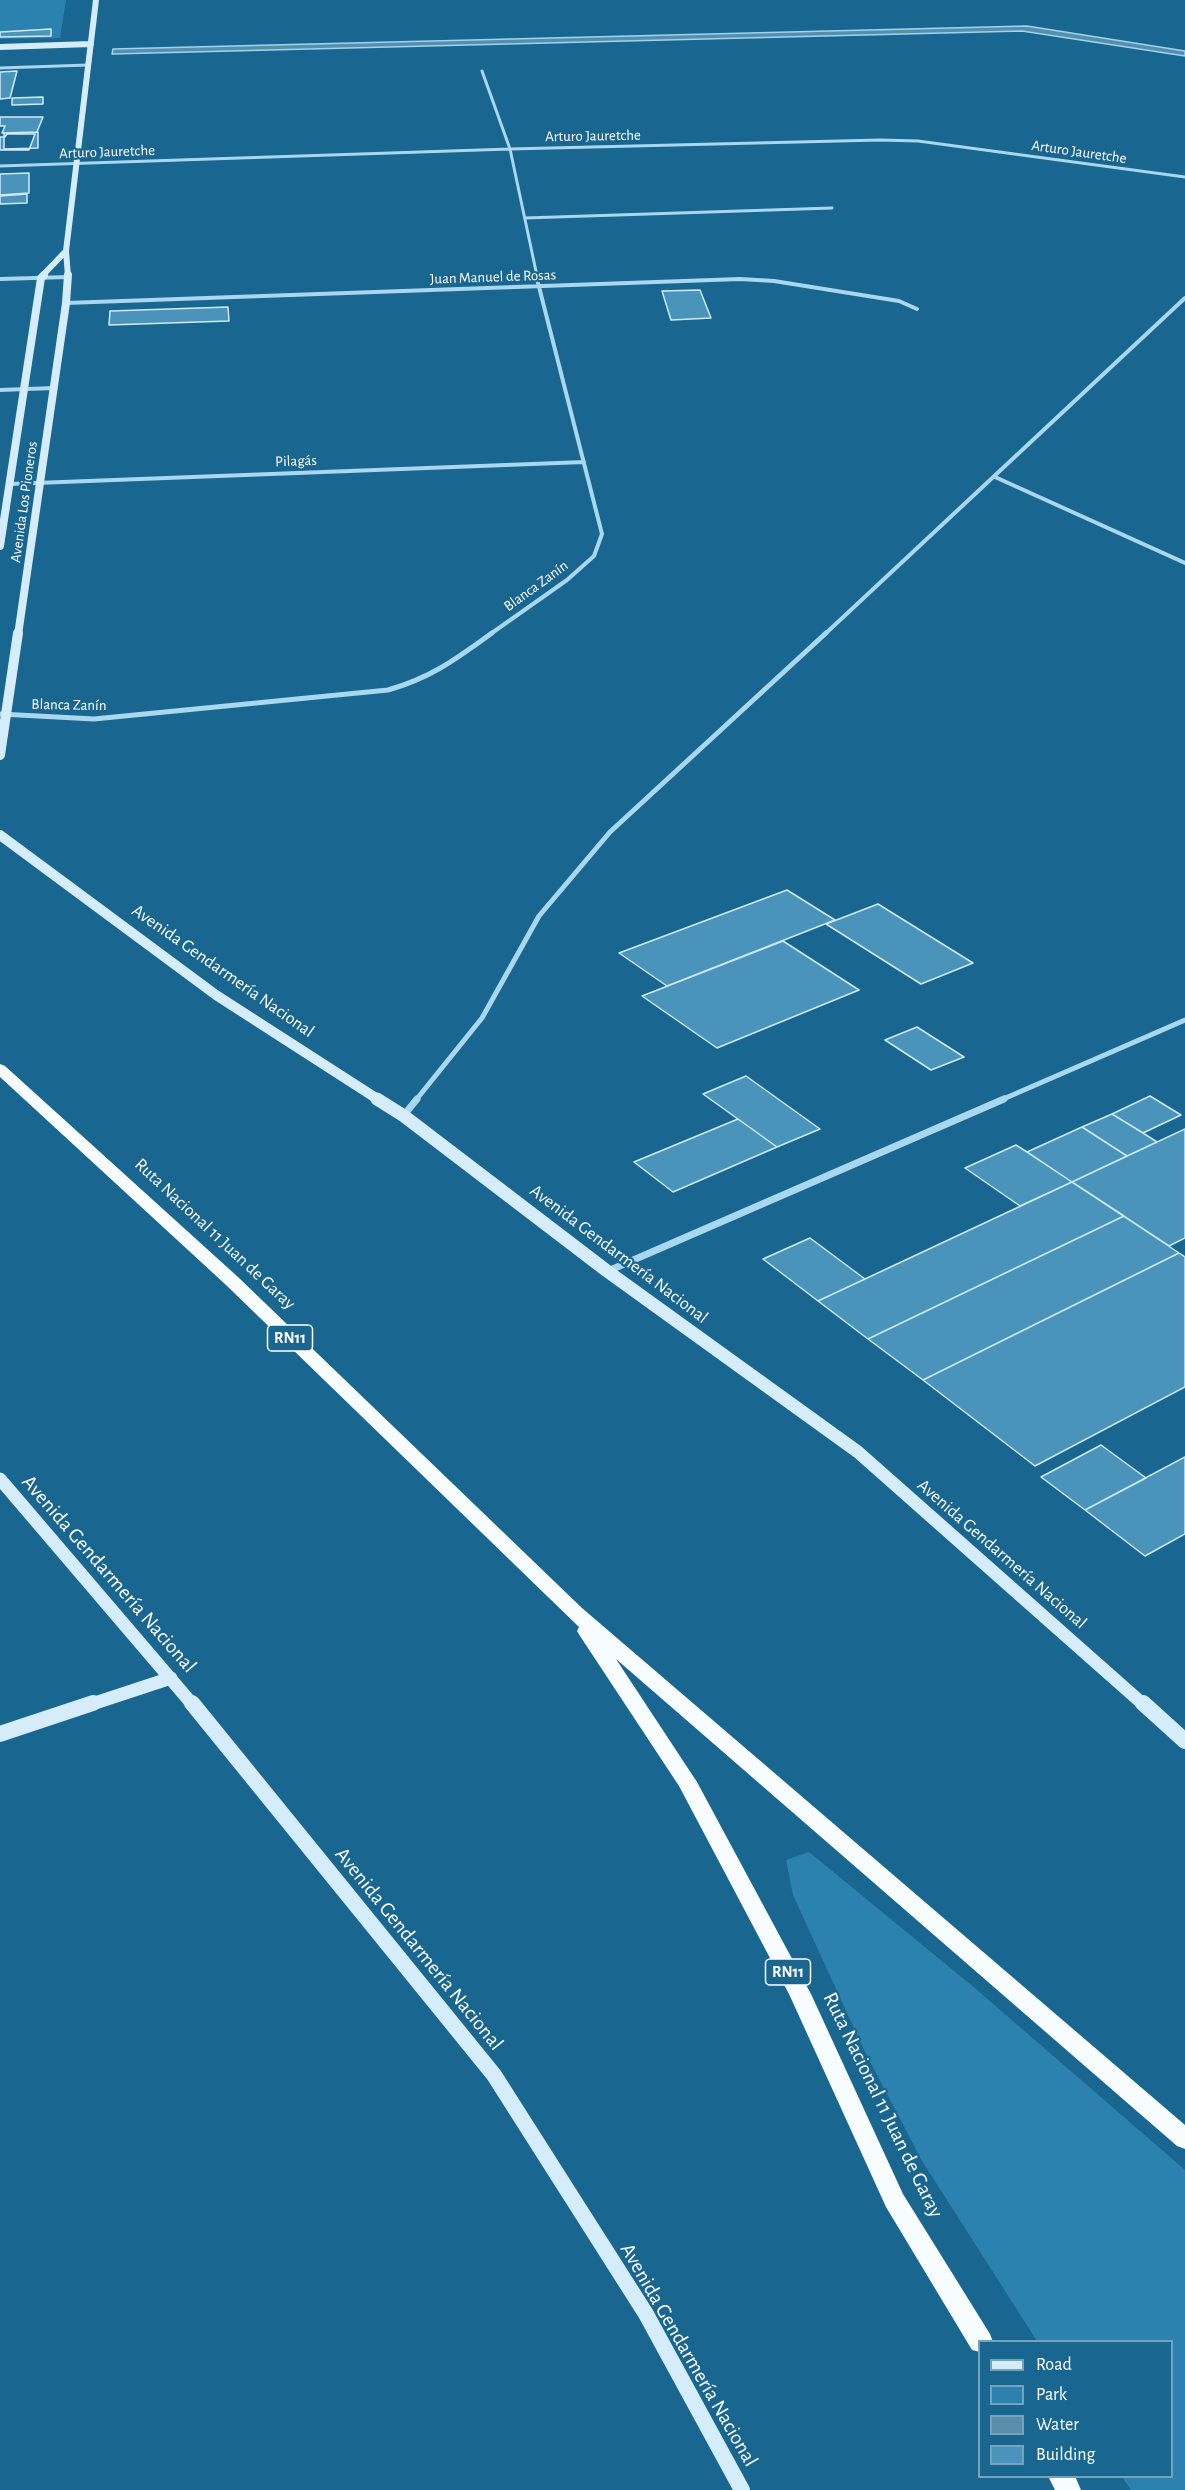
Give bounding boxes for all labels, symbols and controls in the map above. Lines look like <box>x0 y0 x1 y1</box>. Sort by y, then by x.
street label: Arturo Jauretche <box>545 126 641 146</box>
street label: Arturo Jauretche <box>1030 136 1128 168</box>
street label: Arturo Jauretche <box>59 141 155 163</box>
street label: Juan Manuel de Rosas <box>430 266 556 288</box>
street label: Avenida Los Pioneros <box>7 440 41 564</box>
street label: Pilagás <box>275 451 317 471</box>
street label: Blanca Zanín <box>500 557 572 615</box>
street label: Blanca Zanín <box>31 695 107 715</box>
street label: Avenida Gendarmería Nacional <box>128 900 318 1042</box>
street label: Ruta Nacional 11 Juan de Garay <box>130 1154 300 1314</box>
street label: Avenida Gendarmería Nacional <box>526 1180 712 1328</box>
road number: RN11 <box>268 1325 312 1351</box>
street label: Avenida Gendarmería Nacional <box>16 1470 202 1678</box>
street label: Avenida Gendarmería Nacional <box>913 1474 1091 1634</box>
street label: Avenida Gendarmería Nacional <box>329 1842 509 2056</box>
road number: RN11 <box>766 1959 810 1985</box>
street label: Ruta Nacional 11 Juan de Garay <box>817 1988 949 2222</box>
street label: Avenida Gendarmería Nacional <box>615 2239 763 2471</box>
legend <box>978 2340 1173 2478</box>
text: Road <box>1036 2356 1072 2374</box>
text: Park <box>1036 2386 1067 2404</box>
text: Water <box>1036 2416 1079 2434</box>
text: Building <box>1036 2446 1095 2464</box>

